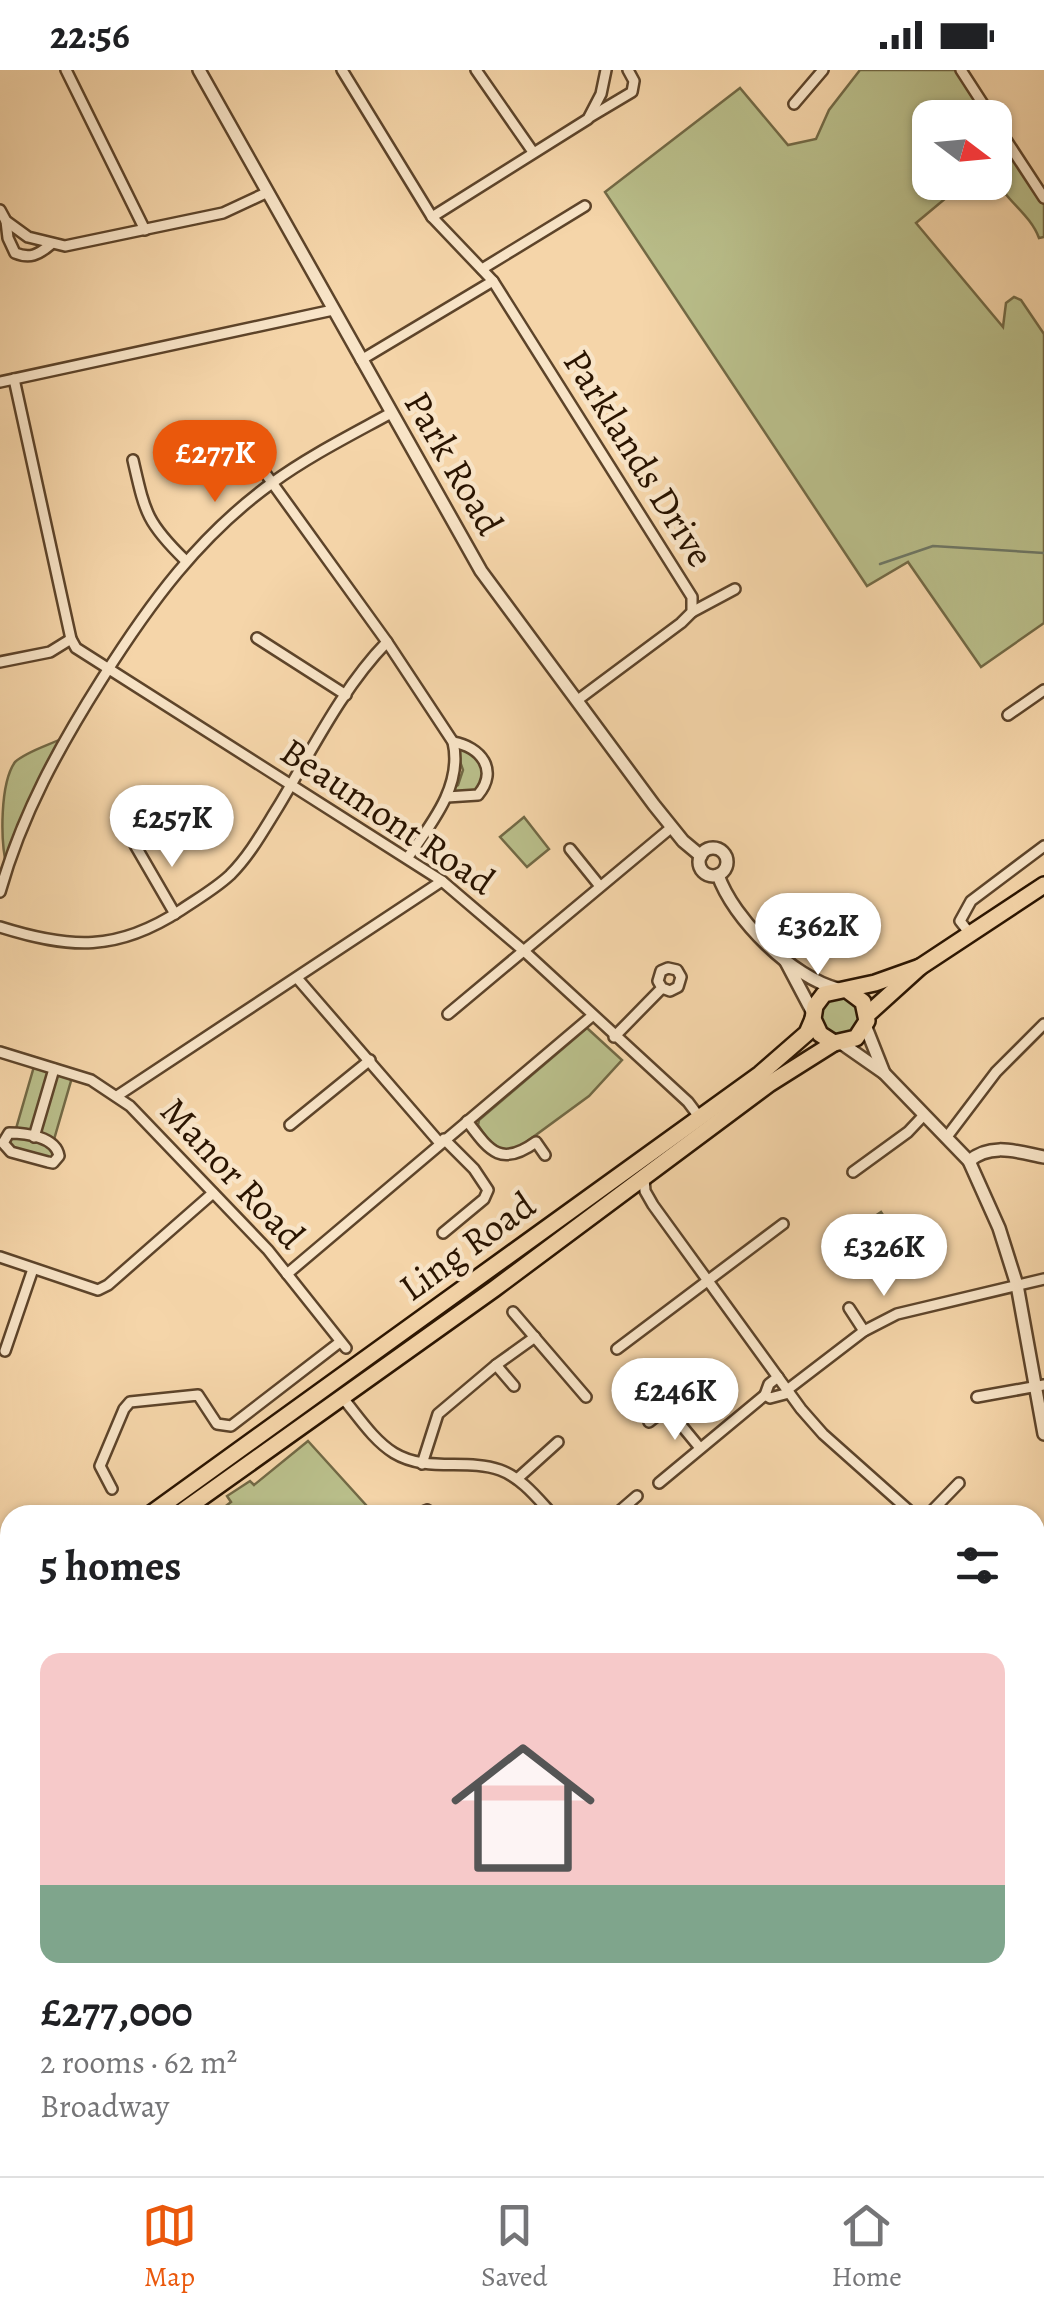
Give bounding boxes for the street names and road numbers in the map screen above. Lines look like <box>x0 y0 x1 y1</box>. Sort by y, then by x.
street label: Parklands Drive <box>551 339 727 577</box>
street label: Park Road <box>392 382 516 545</box>
street label: Beaumont Road <box>271 725 506 907</box>
street label: Manor Road <box>149 1086 317 1261</box>
street label: Ling Road <box>388 1179 546 1313</box>

